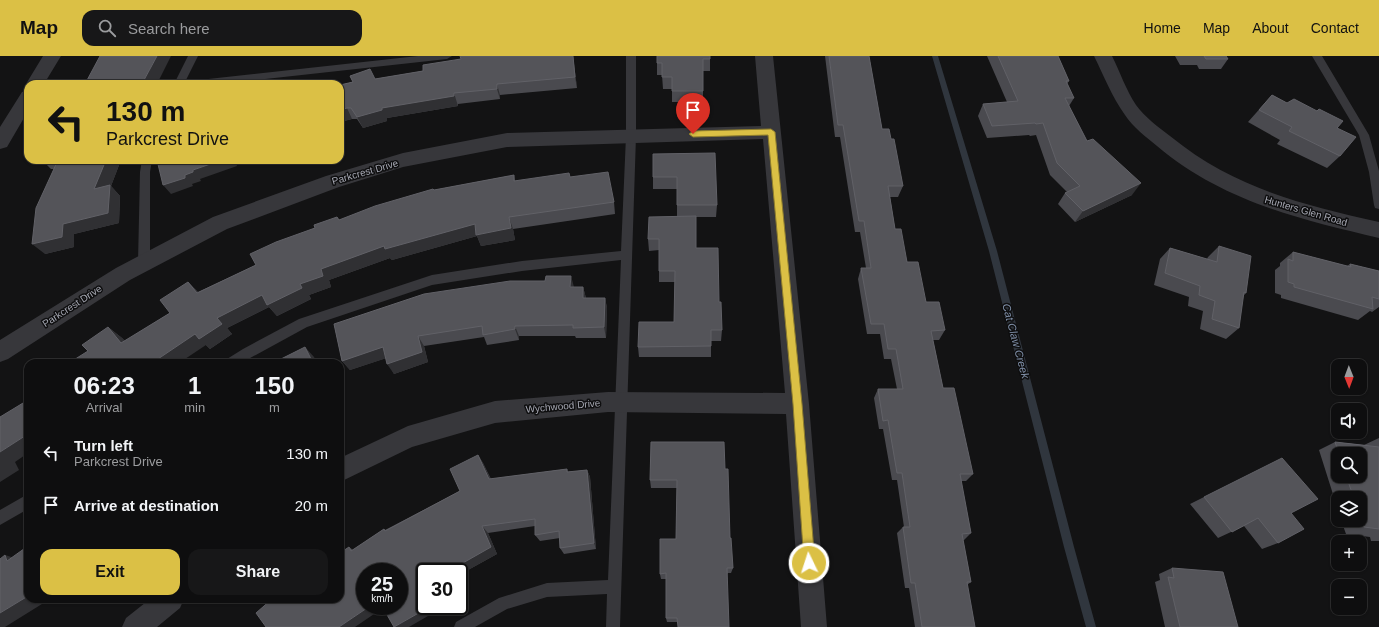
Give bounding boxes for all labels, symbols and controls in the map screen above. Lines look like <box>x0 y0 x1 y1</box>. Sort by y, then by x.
search box <box>82 10 362 46</box>
text: Map <box>20 17 58 38</box>
icon: search <box>96 17 118 39</box>
text: Search here <box>128 20 210 37</box>
text: Home <box>1144 20 1181 36</box>
text: Map <box>1203 20 1230 36</box>
text: About <box>1252 20 1289 36</box>
text: Contact <box>1311 20 1359 36</box>
pin <box>676 93 710 134</box>
icon: left <box>40 96 92 148</box>
text: 130 m <box>106 96 185 127</box>
icon: arrive <box>682 99 704 121</box>
text: Parkcrest Drive <box>106 129 229 149</box>
street label: Parkcrest Drive <box>331 157 400 187</box>
street label: Hunters Glen Road <box>1263 194 1349 228</box>
street label: Parkcrest Drive <box>40 283 104 329</box>
water label: Cat Claw Creek <box>1000 302 1032 380</box>
north arrow <box>1331 359 1367 395</box>
map controls <box>1331 359 1367 615</box>
text: 06:23 <box>73 372 135 399</box>
text: 1 <box>188 372 201 399</box>
text: 150 <box>255 372 295 399</box>
street label: Wychwood Drive <box>525 397 601 415</box>
text: Arrival <box>86 400 123 415</box>
text: min <box>184 400 205 415</box>
text: m <box>269 400 280 415</box>
button: sound <box>1331 403 1367 439</box>
text: Turn left <box>74 437 133 454</box>
icon: left <box>40 442 62 464</box>
text: 130 m <box>286 445 328 462</box>
button: search <box>1331 447 1367 483</box>
text: Parkcrest Drive <box>74 454 163 469</box>
button: layers <box>1331 491 1367 527</box>
icon: arrive <box>40 494 62 516</box>
text: Arrive at destination <box>74 497 219 514</box>
text: 20 m <box>295 497 328 514</box>
button: + <box>1331 535 1367 571</box>
position arrow <box>788 542 830 584</box>
button: Exit <box>40 549 180 595</box>
button: Share <box>188 549 328 595</box>
speed limit sign: 30 <box>416 563 468 615</box>
text: 25 <box>371 573 393 595</box>
button: − <box>1331 579 1367 615</box>
text: km/h <box>371 593 393 604</box>

